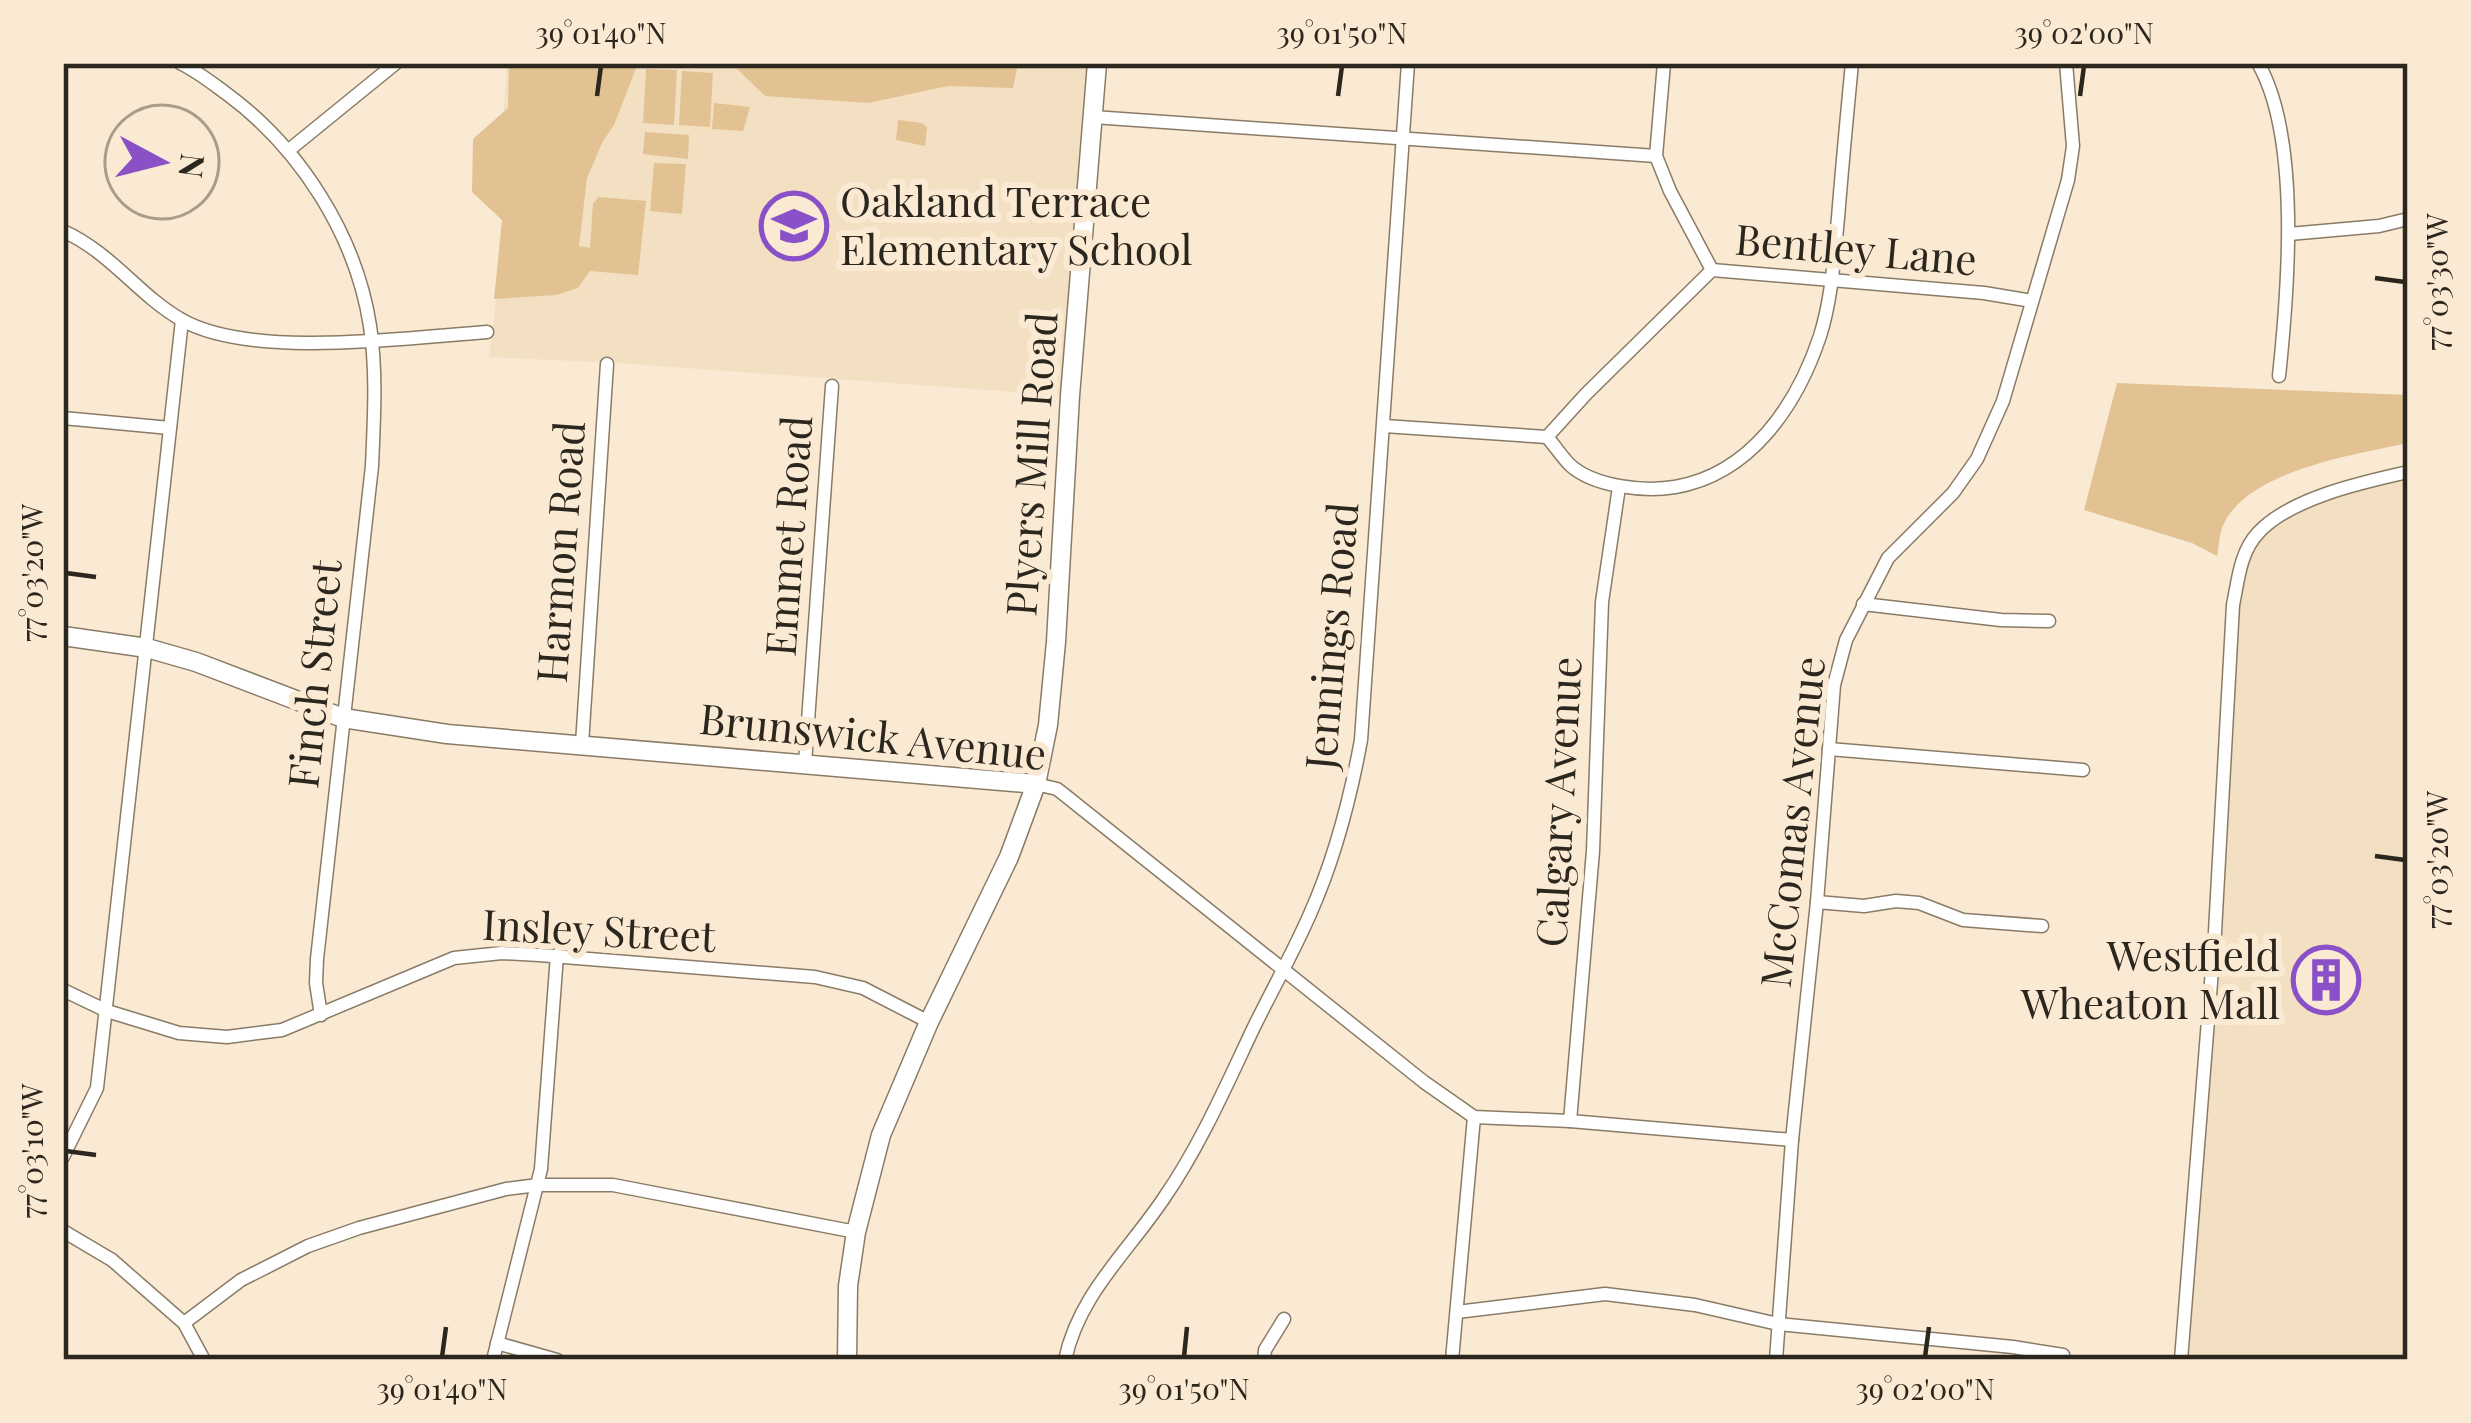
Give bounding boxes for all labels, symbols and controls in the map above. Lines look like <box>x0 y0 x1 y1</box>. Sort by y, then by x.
text: 39°01'40"N <box>535 12 667 52</box>
text: 39°01'50"N <box>1276 12 1408 52</box>
text: 39°02'00"N <box>2014 12 2154 52</box>
north arrow <box>102 102 222 222</box>
text: N <box>170 151 217 180</box>
place label: Oakland Terrace Elementary School <box>840 172 1192 276</box>
school or university icon: Oakland Terrace Elementary School <box>759 191 829 261</box>
street label: Bentley Lane <box>1733 210 1979 286</box>
text: 77°03'30"W <box>2416 213 2456 351</box>
street label: Plyers Mill Road <box>991 310 1069 618</box>
street label: Emmet Road <box>751 413 823 658</box>
street label: Harmon Road <box>522 419 596 685</box>
street label: Jennings Road <box>1290 500 1370 773</box>
text: 77°03'20"W <box>11 503 51 642</box>
street label: Finch Street <box>273 556 353 791</box>
street label: McComas Avenue <box>1746 653 1836 990</box>
street label: Calgary Avenue <box>1521 655 1593 949</box>
street label: Brunswick Avenue <box>697 689 1049 781</box>
text: 77°03'20"W <box>2416 790 2456 929</box>
street label: Insley Street <box>481 895 718 963</box>
place label: Westfield Wheaton Mall <box>2020 926 2280 1030</box>
building icon: Westfield Wheaton Mall <box>2291 945 2361 1015</box>
text: 77°03'10"W <box>11 1083 51 1218</box>
text: 39°01'40"N <box>376 1368 508 1408</box>
text: 39°01'50"N <box>1118 1368 1250 1408</box>
text: 39°02'00"N <box>1855 1368 1995 1408</box>

